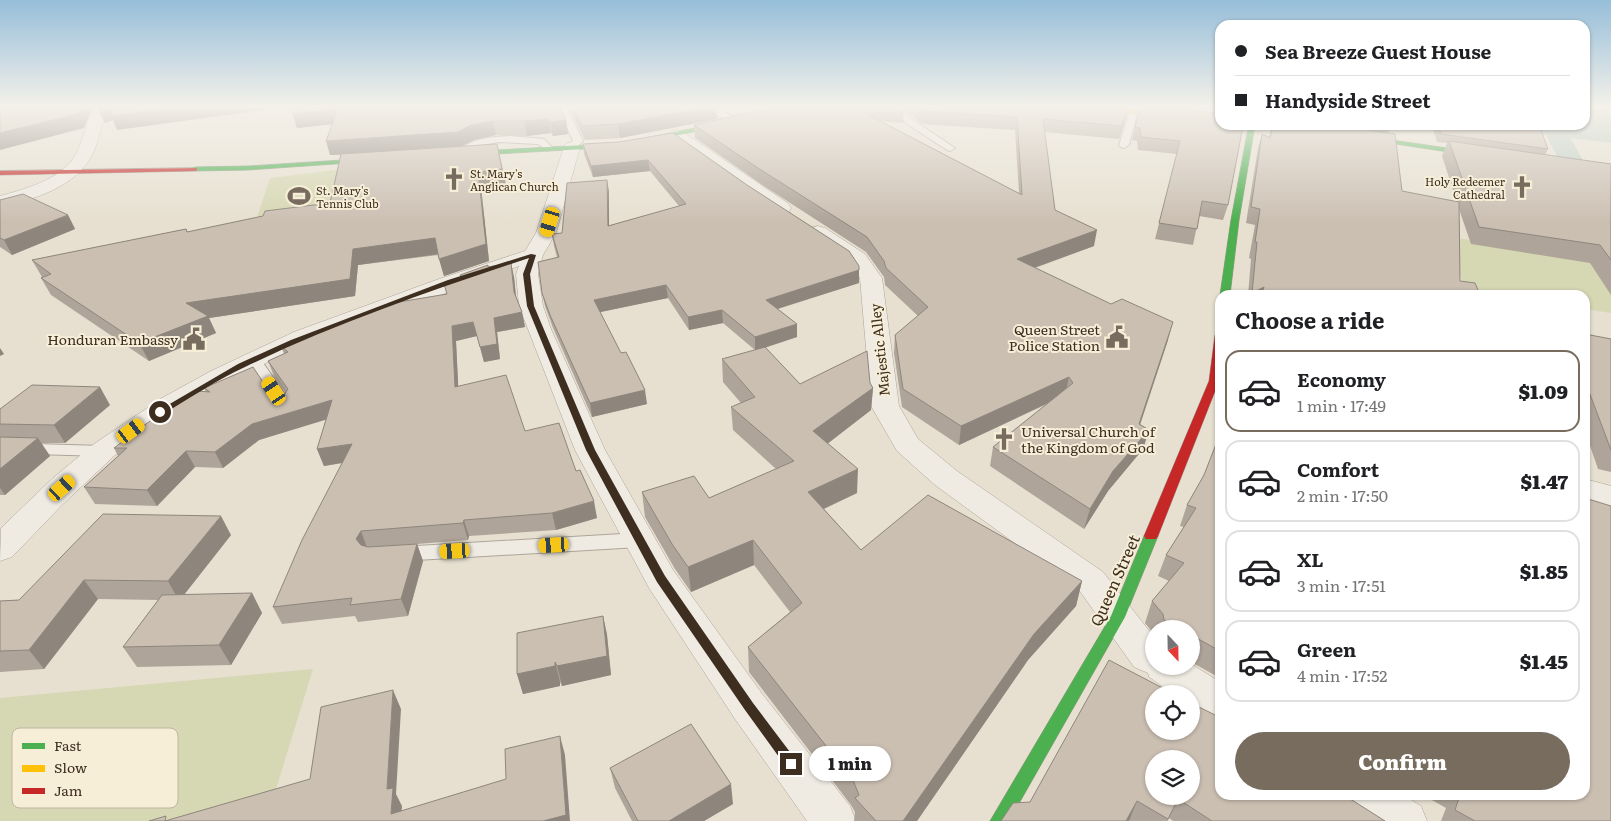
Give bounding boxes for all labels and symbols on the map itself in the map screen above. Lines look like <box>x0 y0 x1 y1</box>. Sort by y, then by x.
place label: St. Mary's Anglican Church <box>470 165 559 194</box>
church icon: St. Mary's Anglican Church <box>441 166 467 192</box>
place label: Holy Redeemer Cathedral <box>1425 173 1506 202</box>
church icon: Holy Redeemer Cathedral <box>1509 174 1535 200</box>
place label: St. Mary's Tennis Club <box>316 182 379 211</box>
sports icon: St. Mary's Tennis Club <box>286 183 312 209</box>
car <box>538 205 561 239</box>
street label: Majestic Alley <box>864 302 894 398</box>
place label: Queen Street Police Station <box>1009 319 1100 355</box>
public building icon: Queen Street Police Station <box>1104 324 1130 350</box>
public building icon: Honduran Embassy <box>181 326 207 352</box>
place label: Honduran Embassy <box>47 329 179 349</box>
car <box>259 374 288 408</box>
route start <box>149 401 171 423</box>
car <box>114 416 147 446</box>
place label: Universal Church of the Kingdom of God <box>1021 421 1157 457</box>
church icon: Universal Church of the Kingdom of God <box>991 426 1017 452</box>
car <box>45 472 78 504</box>
street label: Queen Street <box>1083 530 1145 630</box>
car <box>538 537 569 553</box>
car <box>439 543 470 559</box>
north arrow <box>1145 620 1200 675</box>
legend <box>12 728 178 808</box>
text: Fast <box>54 735 82 755</box>
callout: 1 min <box>808 746 891 782</box>
route end <box>780 753 802 775</box>
text: Slow <box>54 757 87 777</box>
text: Jam <box>54 780 83 800</box>

